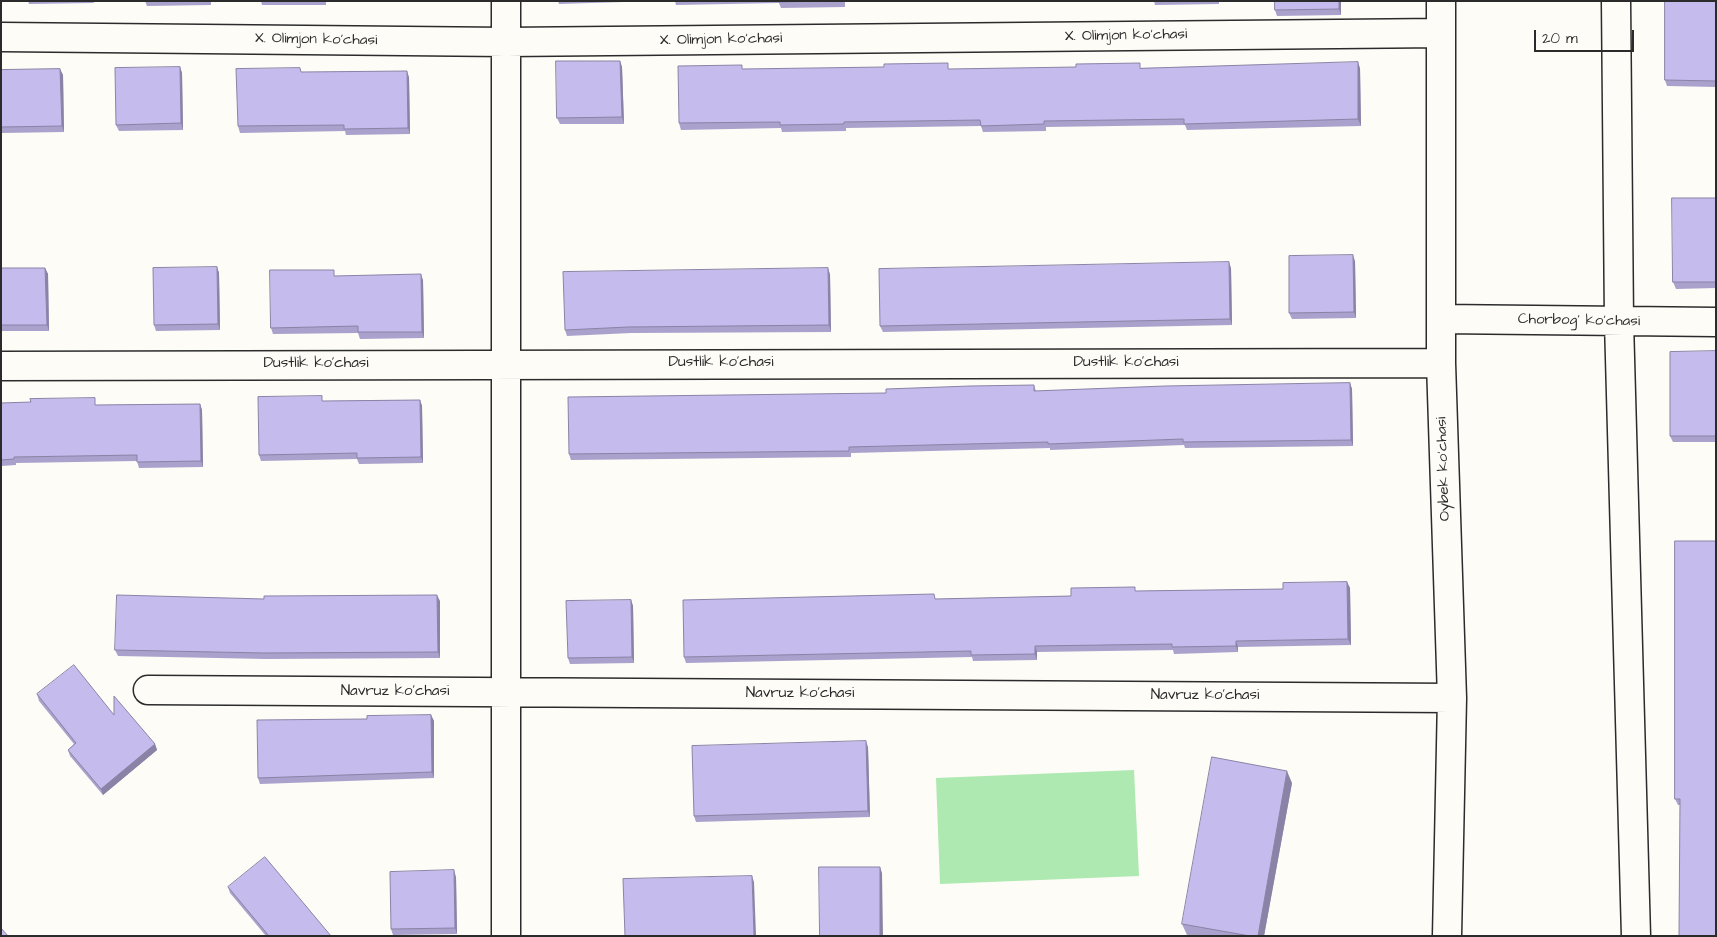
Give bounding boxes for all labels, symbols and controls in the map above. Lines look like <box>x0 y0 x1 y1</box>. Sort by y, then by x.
scale bar <box>1537 20 1637 52</box>
street label: X. Olimjon ko'chasi <box>1065 26 1187 46</box>
text: 20 m <box>1542 28 1578 49</box>
street label: X. Olimjon ko'chasi <box>255 30 377 50</box>
street label: X. Olimjon ko'chasi <box>660 30 782 50</box>
street label: Chorbog' ko'chasi <box>1518 311 1640 331</box>
street label: Dustlik ko'chasi <box>668 354 774 372</box>
street label: Dustlik ko'chasi <box>1073 354 1179 372</box>
street label: Dustlik ko'chasi <box>263 355 369 373</box>
street label: Oybek ko'chasi <box>1433 416 1455 522</box>
street label: Navruz ko'chasi <box>341 683 449 701</box>
street label: Navruz ko'chasi <box>746 685 854 703</box>
street label: Navruz ko'chasi <box>1151 687 1259 705</box>

